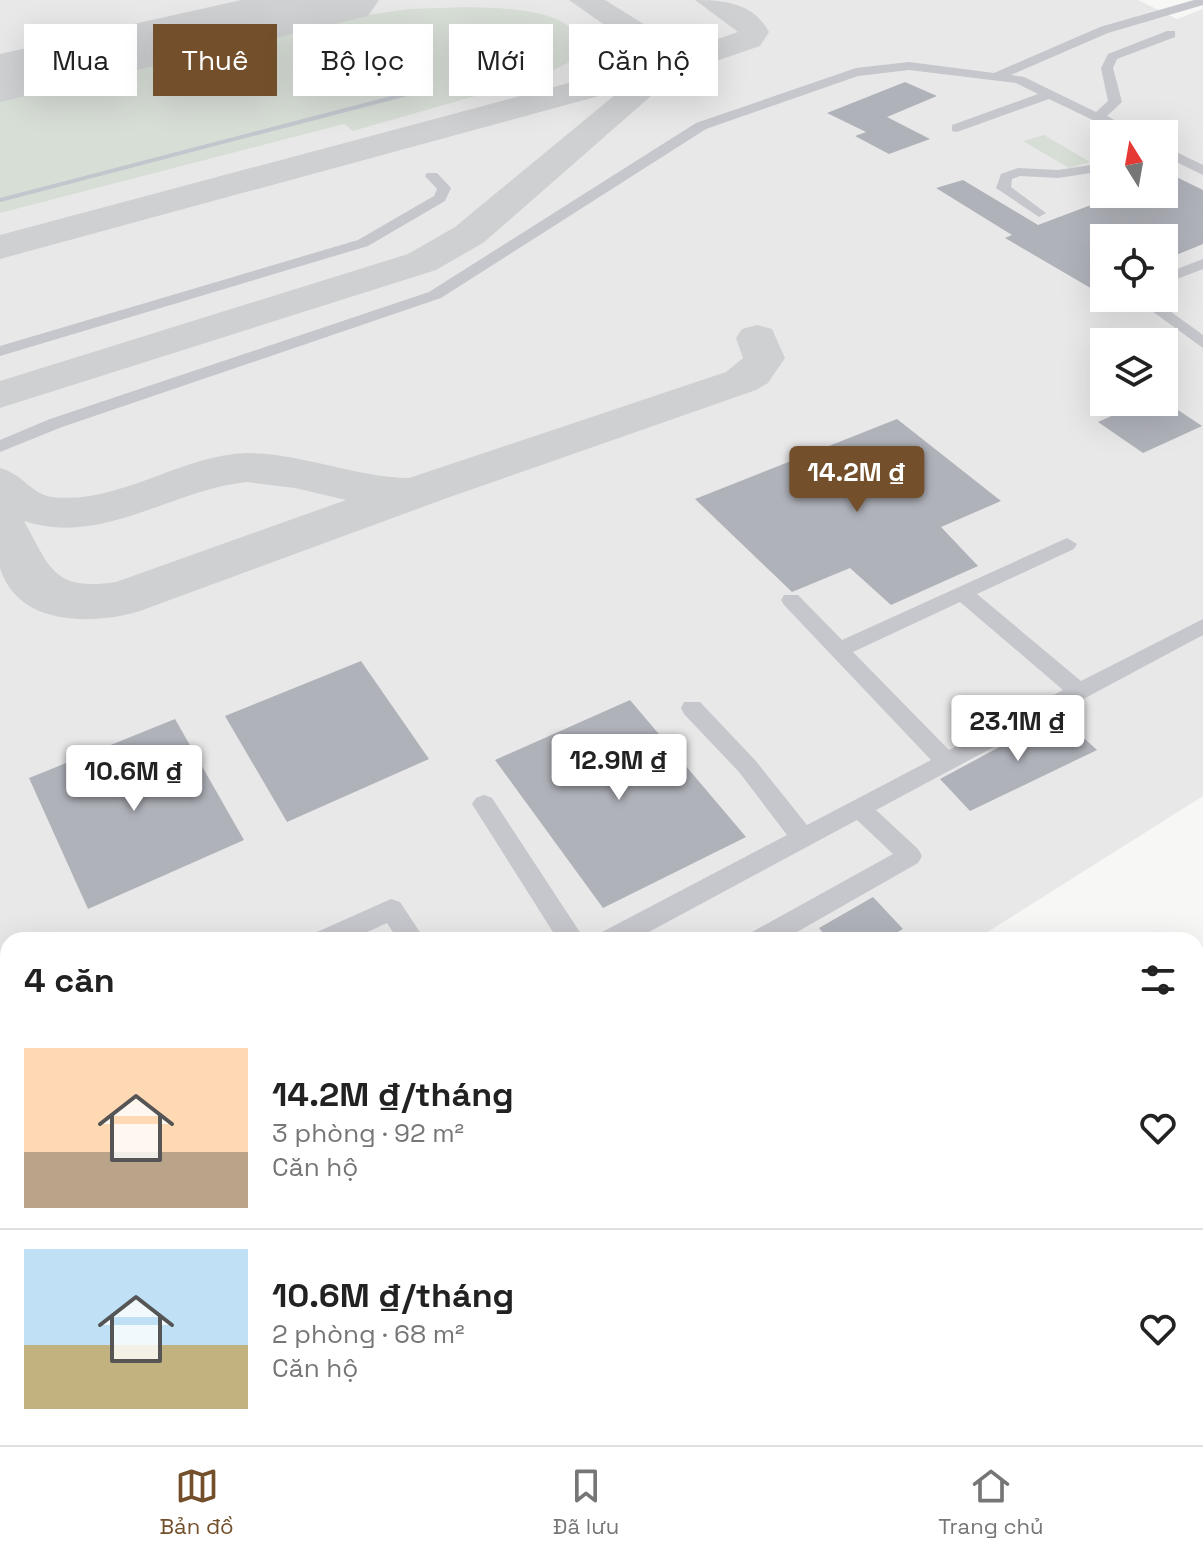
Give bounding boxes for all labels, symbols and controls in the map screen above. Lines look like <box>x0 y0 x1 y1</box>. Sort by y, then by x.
chip: Mua <box>24 24 137 96</box>
chip: Thuê <box>153 24 277 96</box>
chip: Bộ lọc <box>293 24 433 96</box>
chip: Mới <box>449 24 553 96</box>
chip: Căn hộ <box>569 24 718 96</box>
north arrow <box>1090 120 1178 208</box>
map controls <box>1090 120 1178 416</box>
button: locate <box>1090 224 1178 312</box>
button: layers <box>1090 328 1178 416</box>
pin: 14.2M ₫ <box>783 446 931 514</box>
text: 14.2M ₫ <box>807 455 907 489</box>
pin: 23.1M ₫ <box>944 695 1092 763</box>
text: 23.1M ₫ <box>969 704 1067 738</box>
pin: 12.9M ₫ <box>545 734 693 802</box>
text: 12.9M ₫ <box>570 743 668 777</box>
pin: 10.6M ₫ <box>60 745 208 813</box>
text: 10.6M ₫ <box>84 754 184 788</box>
icon: filters <box>1136 958 1180 1002</box>
text: 4 căn <box>24 959 115 1002</box>
text: 14.2M ₫/tháng <box>272 1073 514 1116</box>
icon: home <box>88 1080 184 1176</box>
icon: heart <box>1136 1106 1180 1150</box>
text: 3 phòng · 92 m² <box>272 1116 464 1150</box>
text: Căn hộ <box>272 1150 358 1184</box>
text: 10.6M ₫/tháng <box>272 1274 514 1317</box>
icon: home <box>88 1281 184 1377</box>
icon: heart <box>1136 1307 1180 1351</box>
text: 2 phòng · 68 m² <box>272 1317 465 1351</box>
text: Căn hộ <box>272 1351 358 1385</box>
tab: Bản đồ <box>160 1464 234 1540</box>
tab: Đã lưu <box>553 1464 619 1540</box>
tab: Trang chủ <box>938 1464 1043 1540</box>

